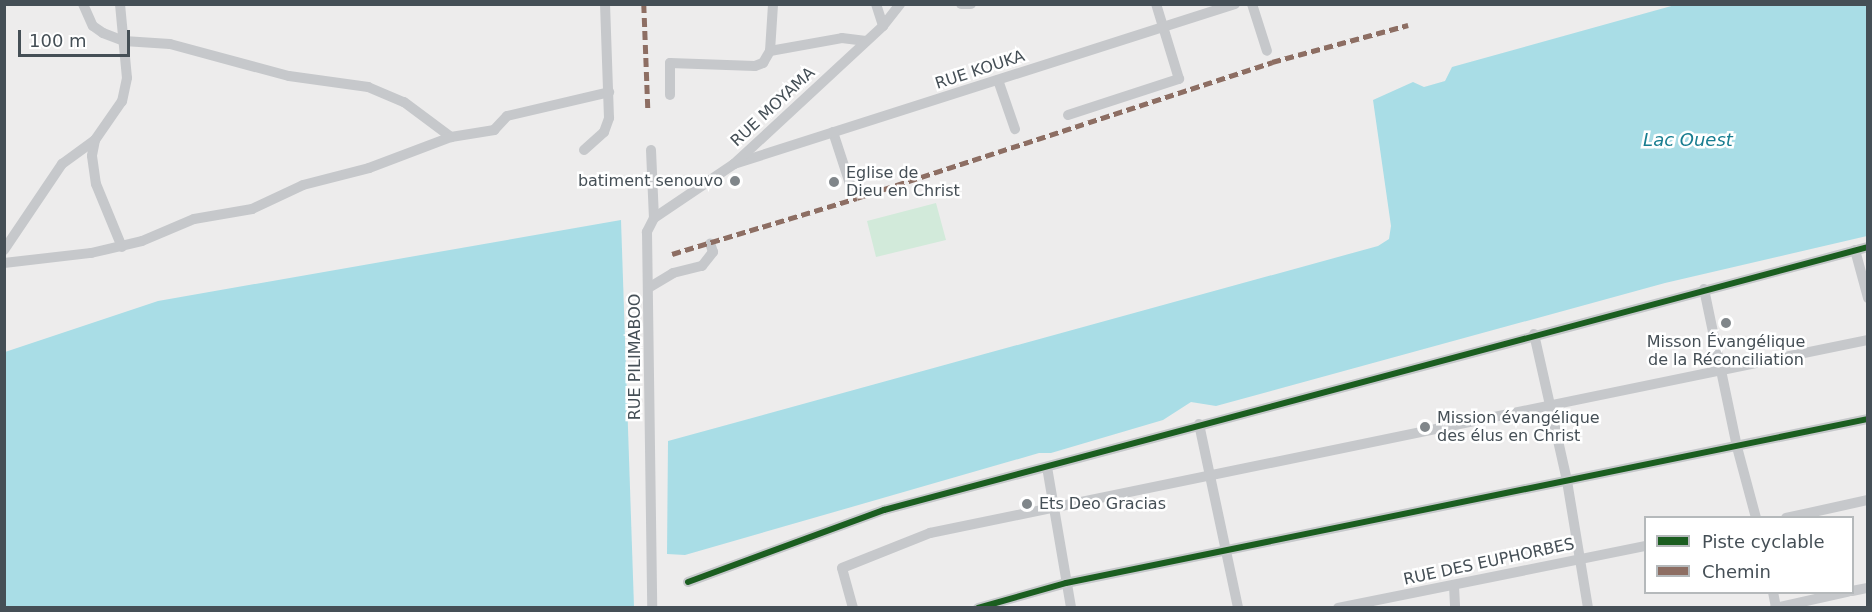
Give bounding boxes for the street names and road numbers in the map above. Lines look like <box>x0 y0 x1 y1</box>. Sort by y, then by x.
street label: RUE KOUKA <box>933 46 1027 94</box>
street label: RUE MOYAMA <box>727 63 819 151</box>
street label: RUE PILIMABOO <box>625 294 645 420</box>
street label: RUE DES EUPHORBES <box>1402 535 1576 589</box>

